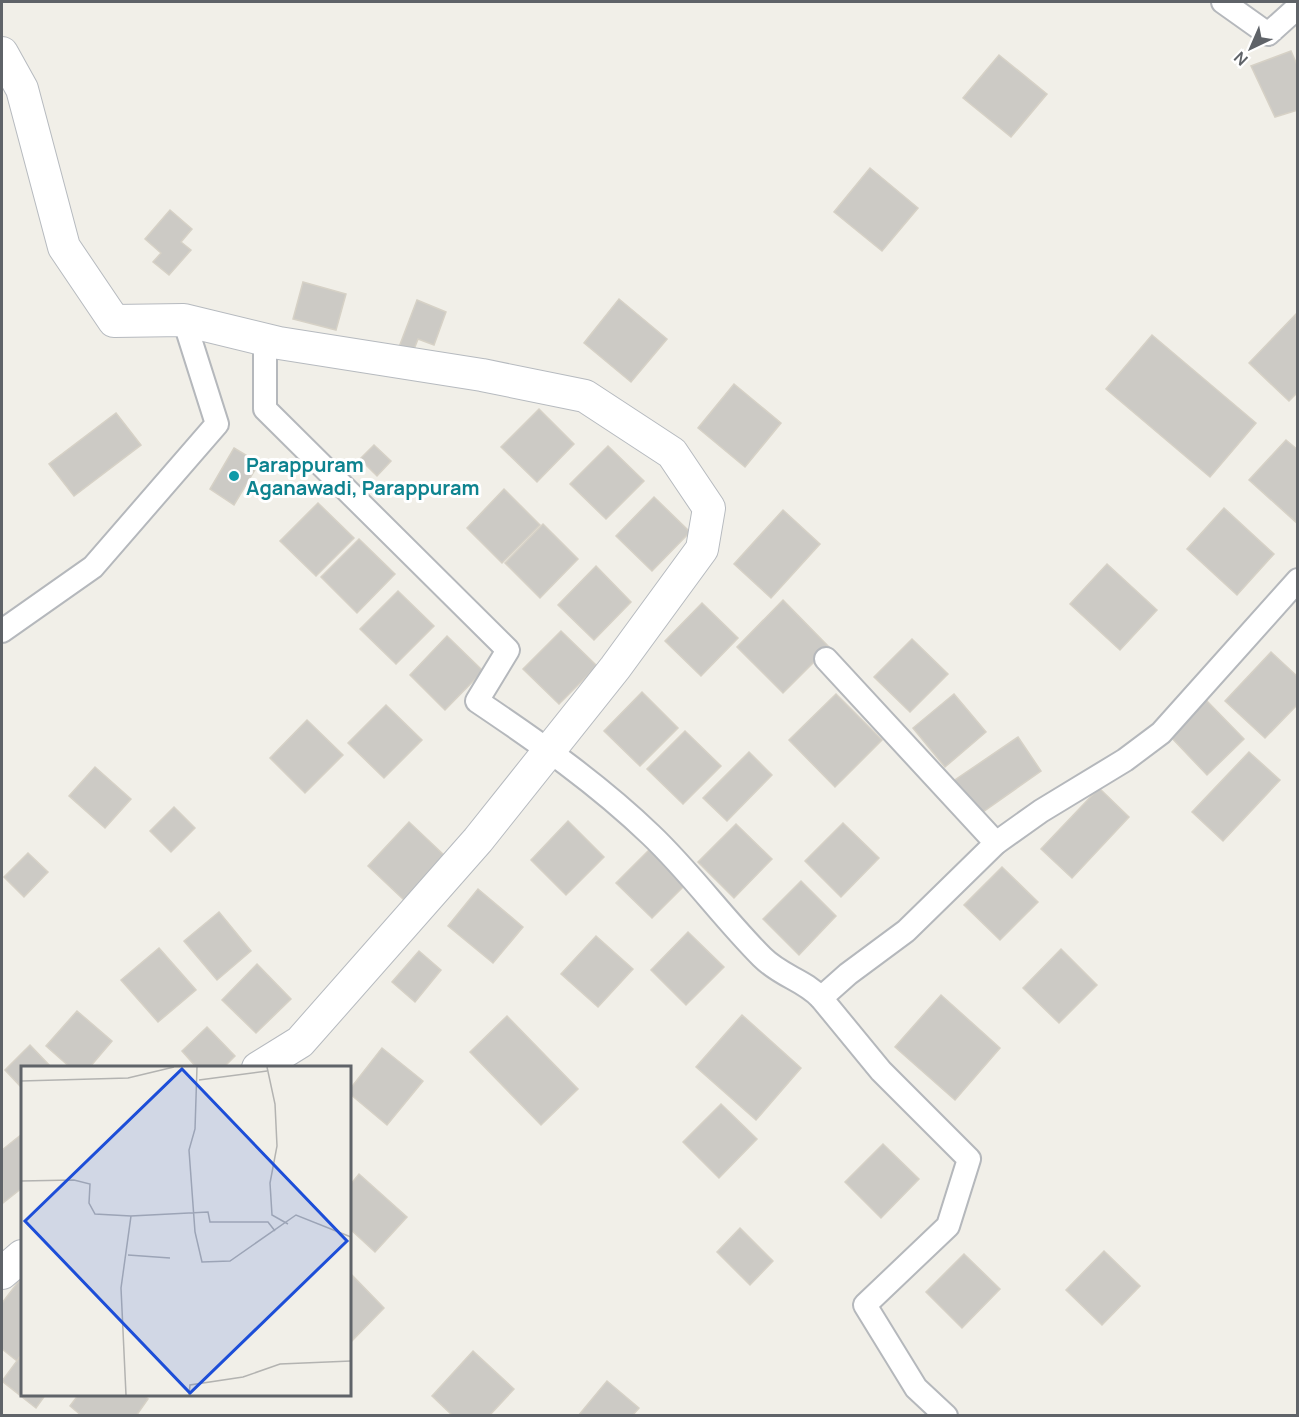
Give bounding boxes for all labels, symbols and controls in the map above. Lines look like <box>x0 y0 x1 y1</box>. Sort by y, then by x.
north arrow <box>1221 18 1281 78</box>
text: N <box>1229 47 1252 71</box>
place label: Parappuram Aganawadi, Parappuram <box>246 451 480 501</box>
marker: Parappuram Aganawadi, Parappuram <box>227 469 241 483</box>
inset map <box>21 1066 351 1396</box>

